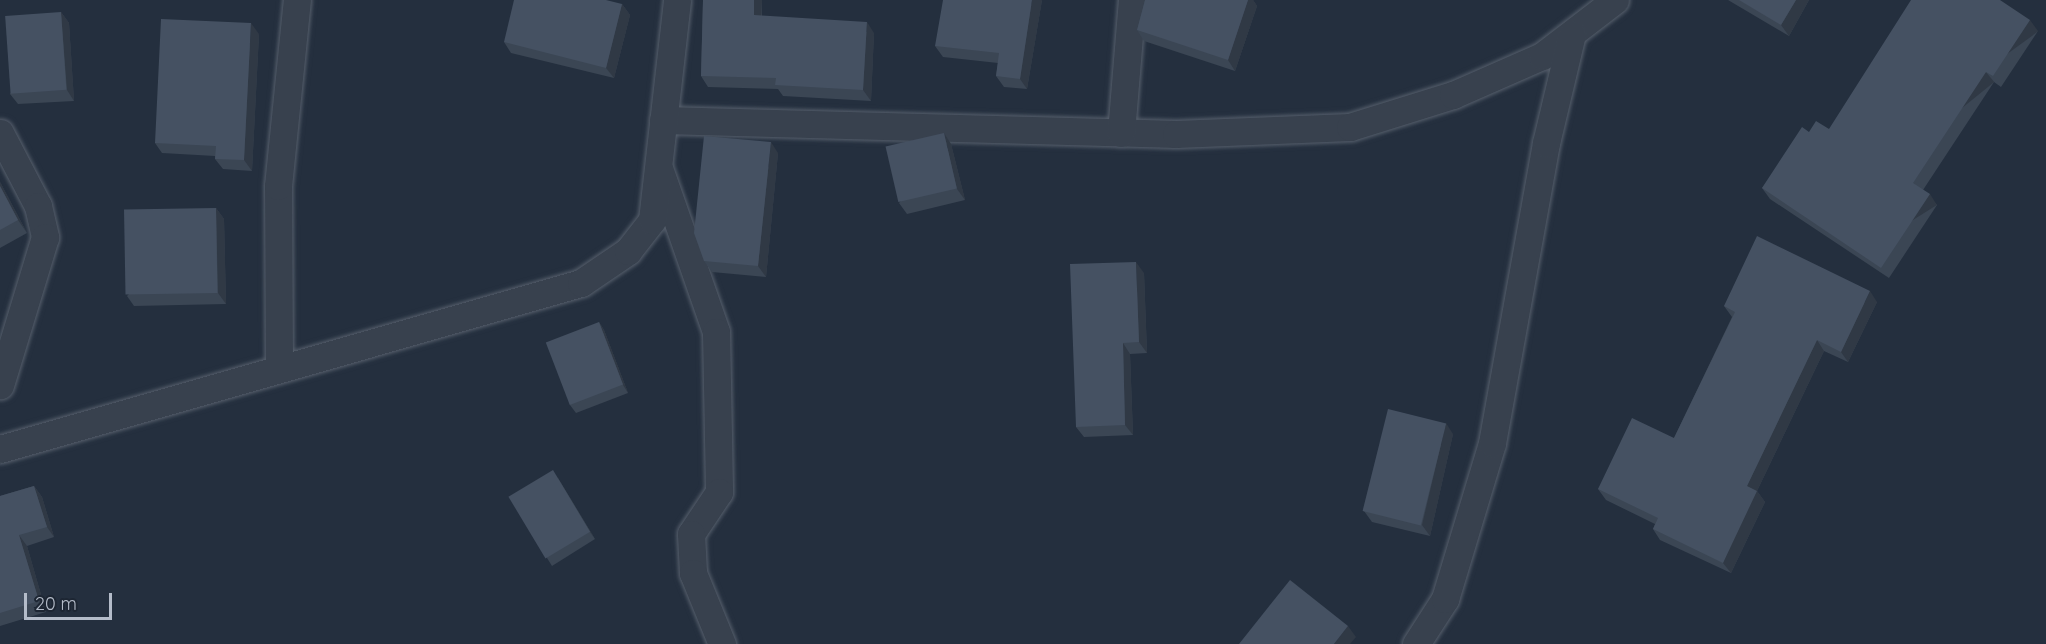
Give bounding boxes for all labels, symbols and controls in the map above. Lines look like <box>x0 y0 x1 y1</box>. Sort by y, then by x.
scale bar <box>27 581 116 619</box>
text: 20 m <box>35 592 77 615</box>

